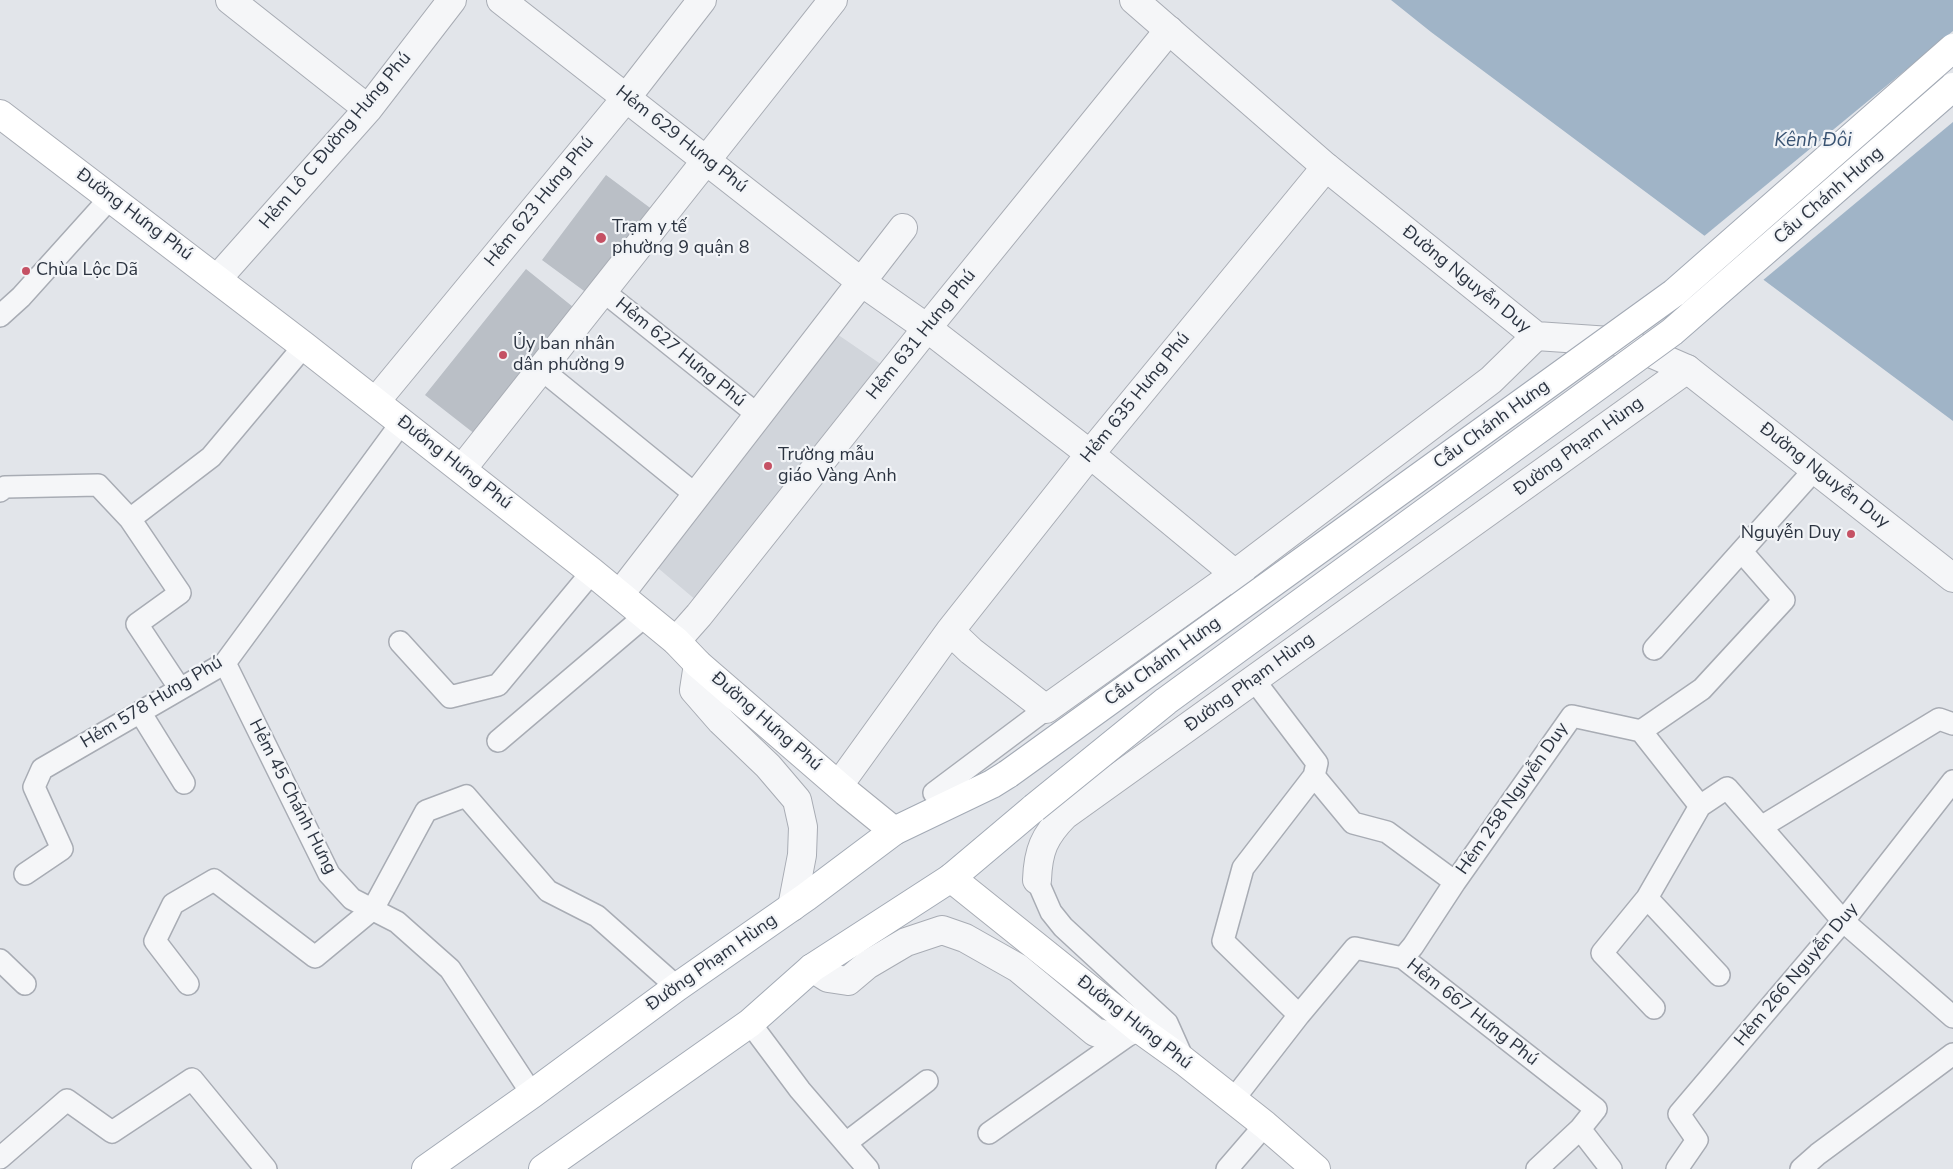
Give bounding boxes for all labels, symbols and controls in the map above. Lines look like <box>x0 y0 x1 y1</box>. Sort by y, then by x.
street label: Hẻm Lô C Đường Hưng Phú <box>256 48 416 234</box>
street label: Hẻm 629 Hưng Phú <box>611 82 751 198</box>
water label: Kênh Đôi <box>1774 130 1852 152</box>
street label: Hẻm 623 Hưng Phú <box>481 133 599 271</box>
street label: Cầu Chánh Hưng <box>1770 143 1888 249</box>
street label: Đường Hưng Phú <box>72 164 196 266</box>
place label: Trạm y tế phường 9 quận 8 <box>612 217 749 260</box>
street label: Đường Nguyễn Duy <box>1397 222 1535 338</box>
marker: Trạm y tế phường 9 quận 8 <box>594 231 608 245</box>
place label: Chùa Lộc Dã <box>36 260 138 282</box>
marker: Chùa Lộc Dã <box>20 265 32 277</box>
street label: Hẻm 631 Hưng Phú <box>863 266 981 404</box>
street label: Hẻm 627 Hưng Phú <box>611 294 749 412</box>
street label: Hẻm 635 Hưng Phú <box>1077 329 1195 467</box>
place label: Ủy ban nhân dân phường 9 <box>513 334 625 376</box>
marker: Ủy ban nhân dân phường 9 <box>497 349 509 361</box>
street label: Cầu Chánh Hưng <box>1430 376 1554 474</box>
street label: Đường Phạm Hùng <box>1510 393 1648 501</box>
street label: Đường Hưng Phú <box>392 411 516 515</box>
street label: Đường Nguyễn Duy <box>1755 419 1893 533</box>
place label: Trường mẫu giáo Vàng Anh <box>778 445 897 488</box>
marker: Trường mẫu giáo Vàng Anh <box>762 460 774 472</box>
place label: Nguyễn Duy <box>1741 523 1841 545</box>
marker: Nguyễn Duy <box>1845 528 1857 540</box>
street label: Cầu Chánh Hưng <box>1101 613 1225 711</box>
street label: Đường Phạm Hùng <box>1181 629 1319 737</box>
street label: Hẻm 578 Hưng Phú <box>77 652 227 754</box>
street label: Đường Hưng Phú <box>706 668 826 776</box>
street label: Hẻm 45 Chánh Hưng <box>244 716 340 878</box>
street label: Hẻm 258 Nguyễn Duy <box>1452 719 1574 879</box>
street label: Hẻm 266 Nguyễn Duy <box>1731 899 1863 1051</box>
street label: Đường Phạm Hùng <box>642 910 782 1016</box>
street label: Hẻm 667 Hưng Phú <box>1402 955 1542 1071</box>
street label: Đường Hưng Phú <box>1072 971 1196 1075</box>

